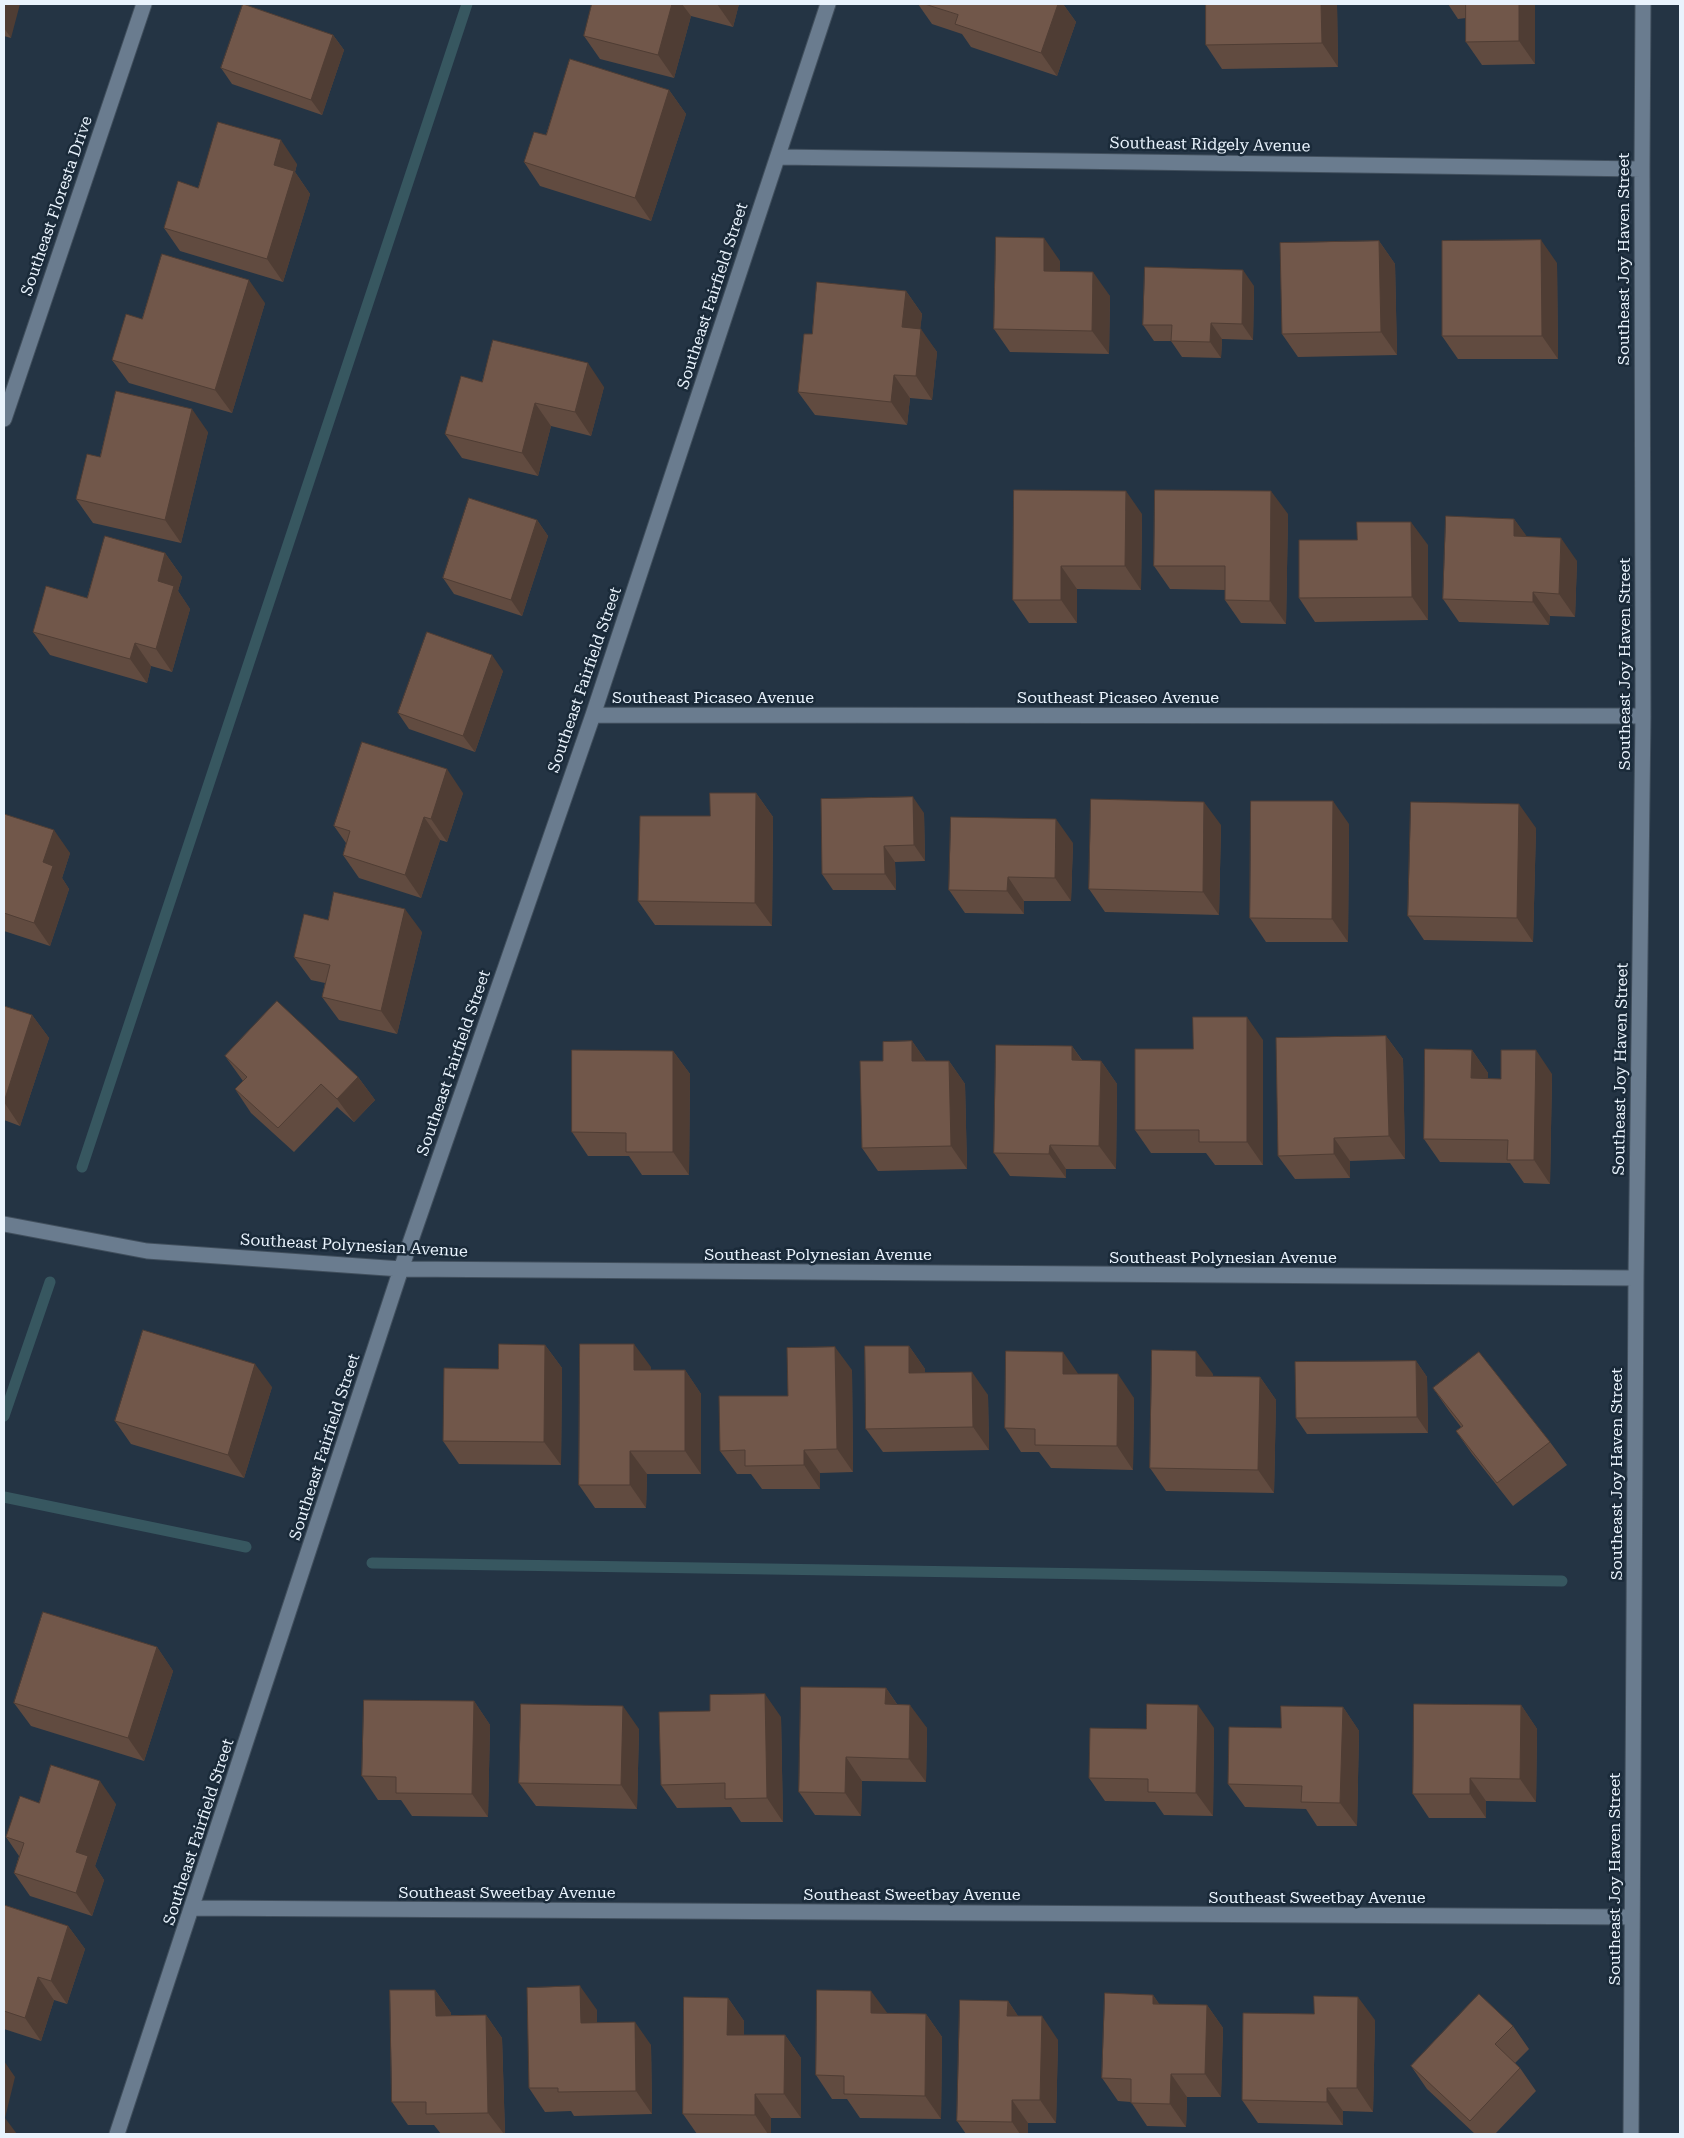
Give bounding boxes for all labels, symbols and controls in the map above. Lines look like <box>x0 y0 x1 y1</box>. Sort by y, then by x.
street label: Southeast Floresta Drive <box>17 114 97 298</box>
street label: Southeast Ridgely Avenue <box>1109 134 1311 156</box>
street label: Southeast Joy Haven Street <box>1614 153 1634 365</box>
street label: Southeast Fairfield Street <box>674 200 752 392</box>
street label: Southeast Joy Haven Street <box>1615 558 1635 770</box>
street label: Southeast Fairfield Street <box>544 585 626 775</box>
street label: Southeast Picaseo Avenue <box>612 688 814 708</box>
street label: Southeast Picaseo Avenue <box>1017 688 1219 708</box>
street label: Southeast Joy Haven Street <box>1610 963 1632 1175</box>
street label: Southeast Fairfield Street <box>413 968 495 1158</box>
street label: Southeast Polynesian Avenue <box>240 1230 468 1262</box>
street label: Southeast Polynesian Avenue <box>704 1245 932 1265</box>
street label: Southeast Polynesian Avenue <box>1109 1248 1337 1268</box>
street label: Southeast Fairfield Street <box>286 1351 364 1543</box>
street label: Southeast Joy Haven Street <box>1607 1368 1627 1580</box>
street label: Southeast Fairfield Street <box>160 1736 238 1928</box>
street label: Southeast Joy Haven Street <box>1605 1773 1625 1985</box>
street label: Southeast Sweetbay Avenue <box>398 1883 616 1903</box>
street label: Southeast Sweetbay Avenue <box>803 1885 1021 1905</box>
street label: Southeast Sweetbay Avenue <box>1208 1888 1426 1908</box>

